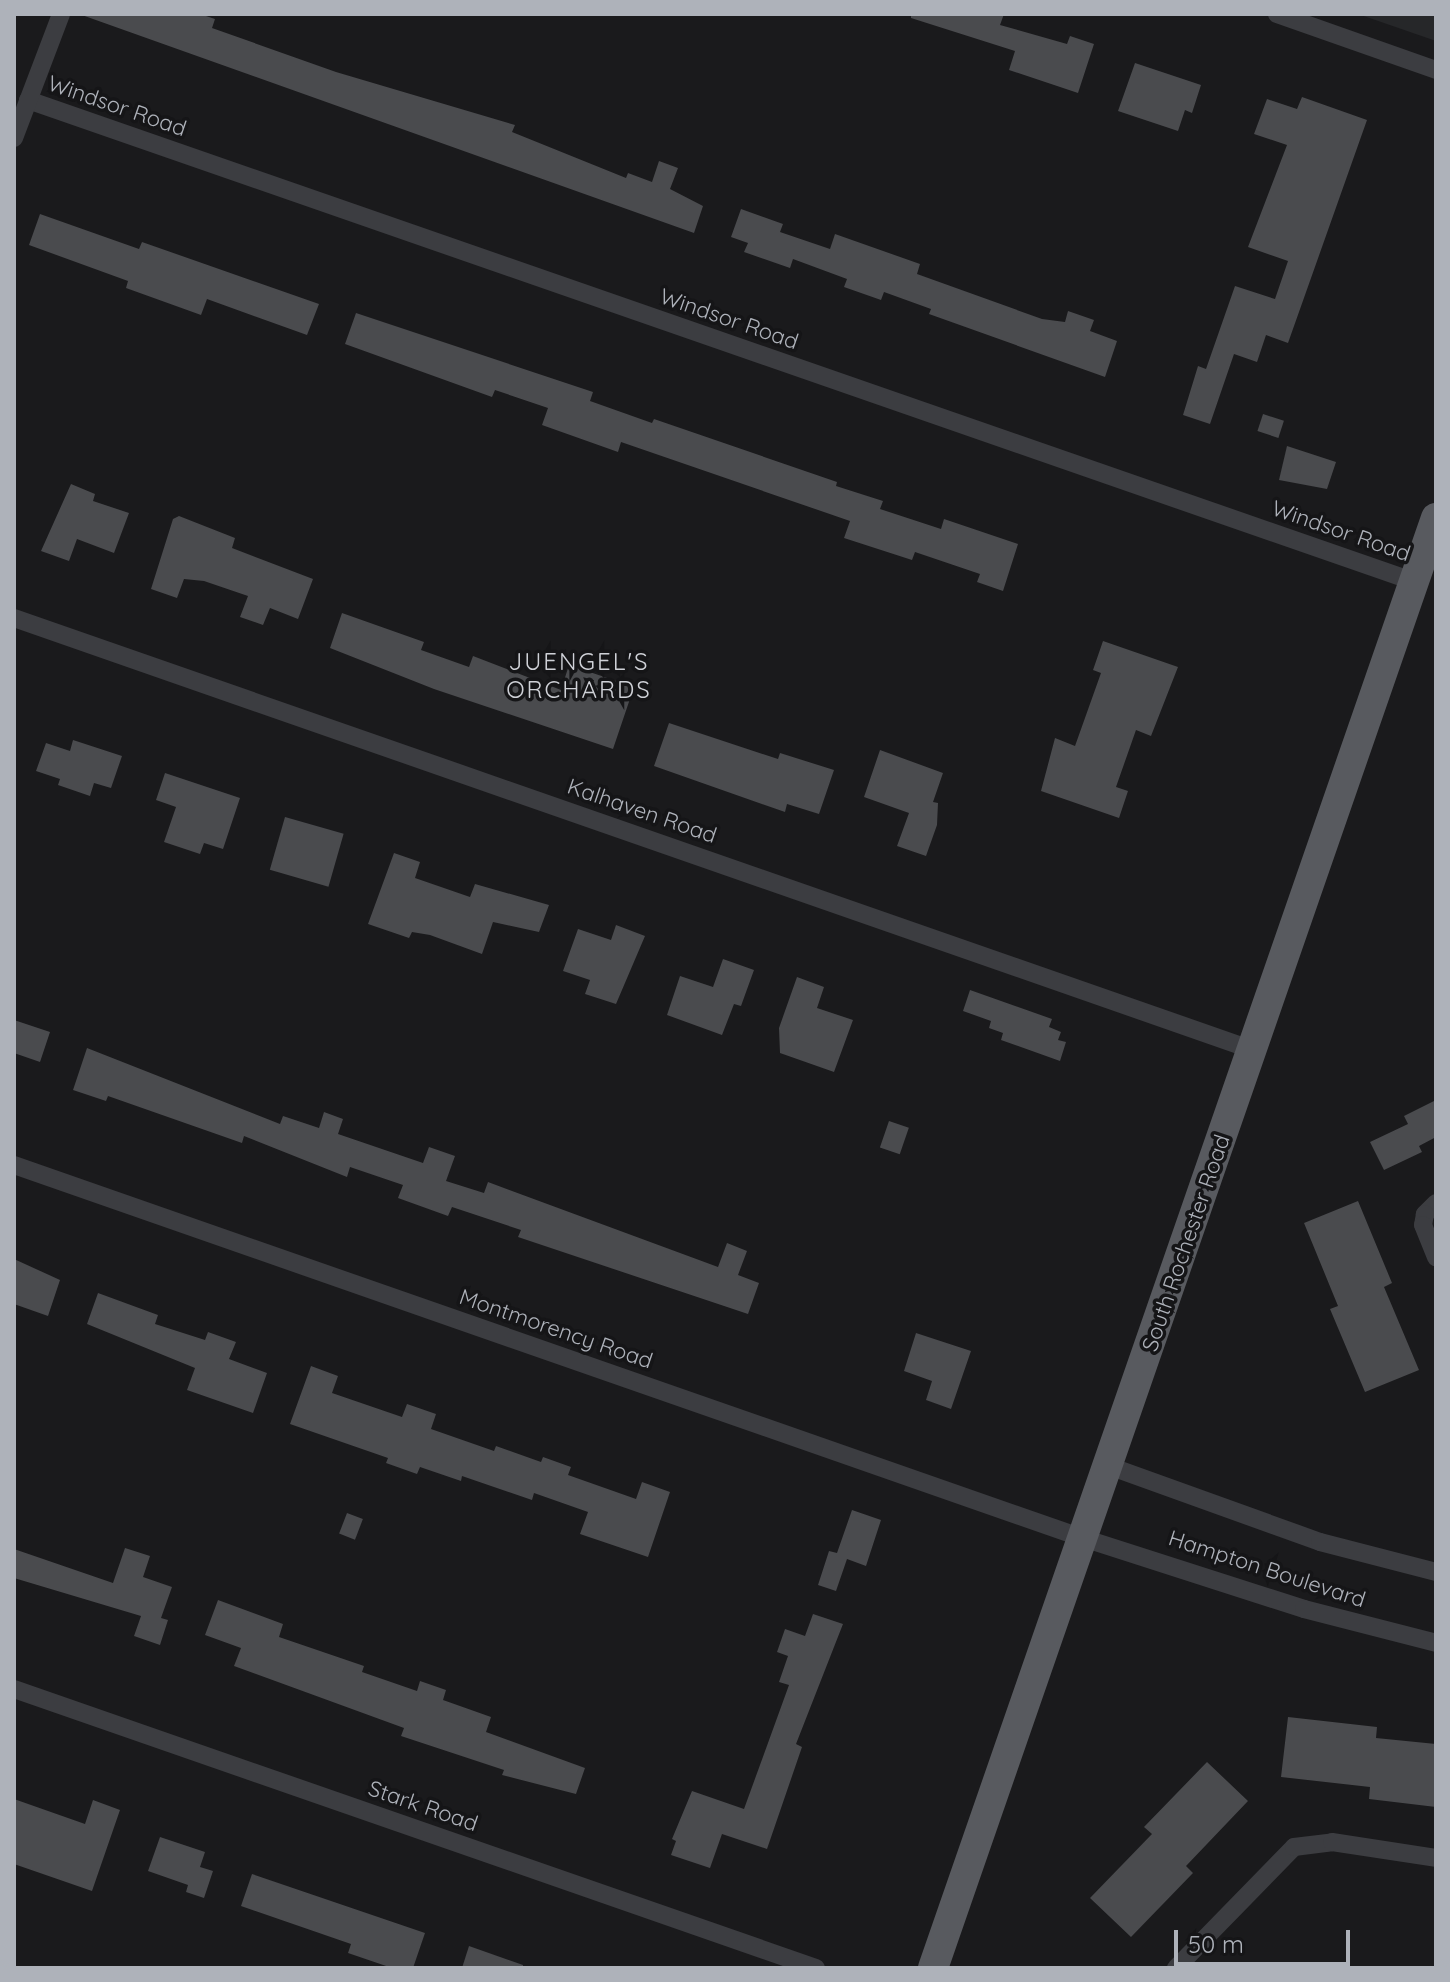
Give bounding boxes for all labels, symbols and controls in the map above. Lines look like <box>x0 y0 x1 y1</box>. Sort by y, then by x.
street label: Windsor Road <box>44 70 190 142</box>
street label: Windsor Road <box>656 283 802 355</box>
street label: Windsor Road <box>1268 495 1414 567</box>
district label: JUENGEL'S ORCHARDS <box>506 648 652 704</box>
street label: Kalhaven Road <box>564 773 720 849</box>
street label: South Rochester Road <box>1136 1131 1236 1355</box>
street label: Montmorency Road <box>456 1284 656 1374</box>
street label: Hampton Boulevard <box>1165 1525 1369 1613</box>
street label: Stark Road <box>365 1775 481 1837</box>
scale bar <box>1178 1914 1354 1964</box>
text: 50 m <box>1188 1929 1244 1959</box>

